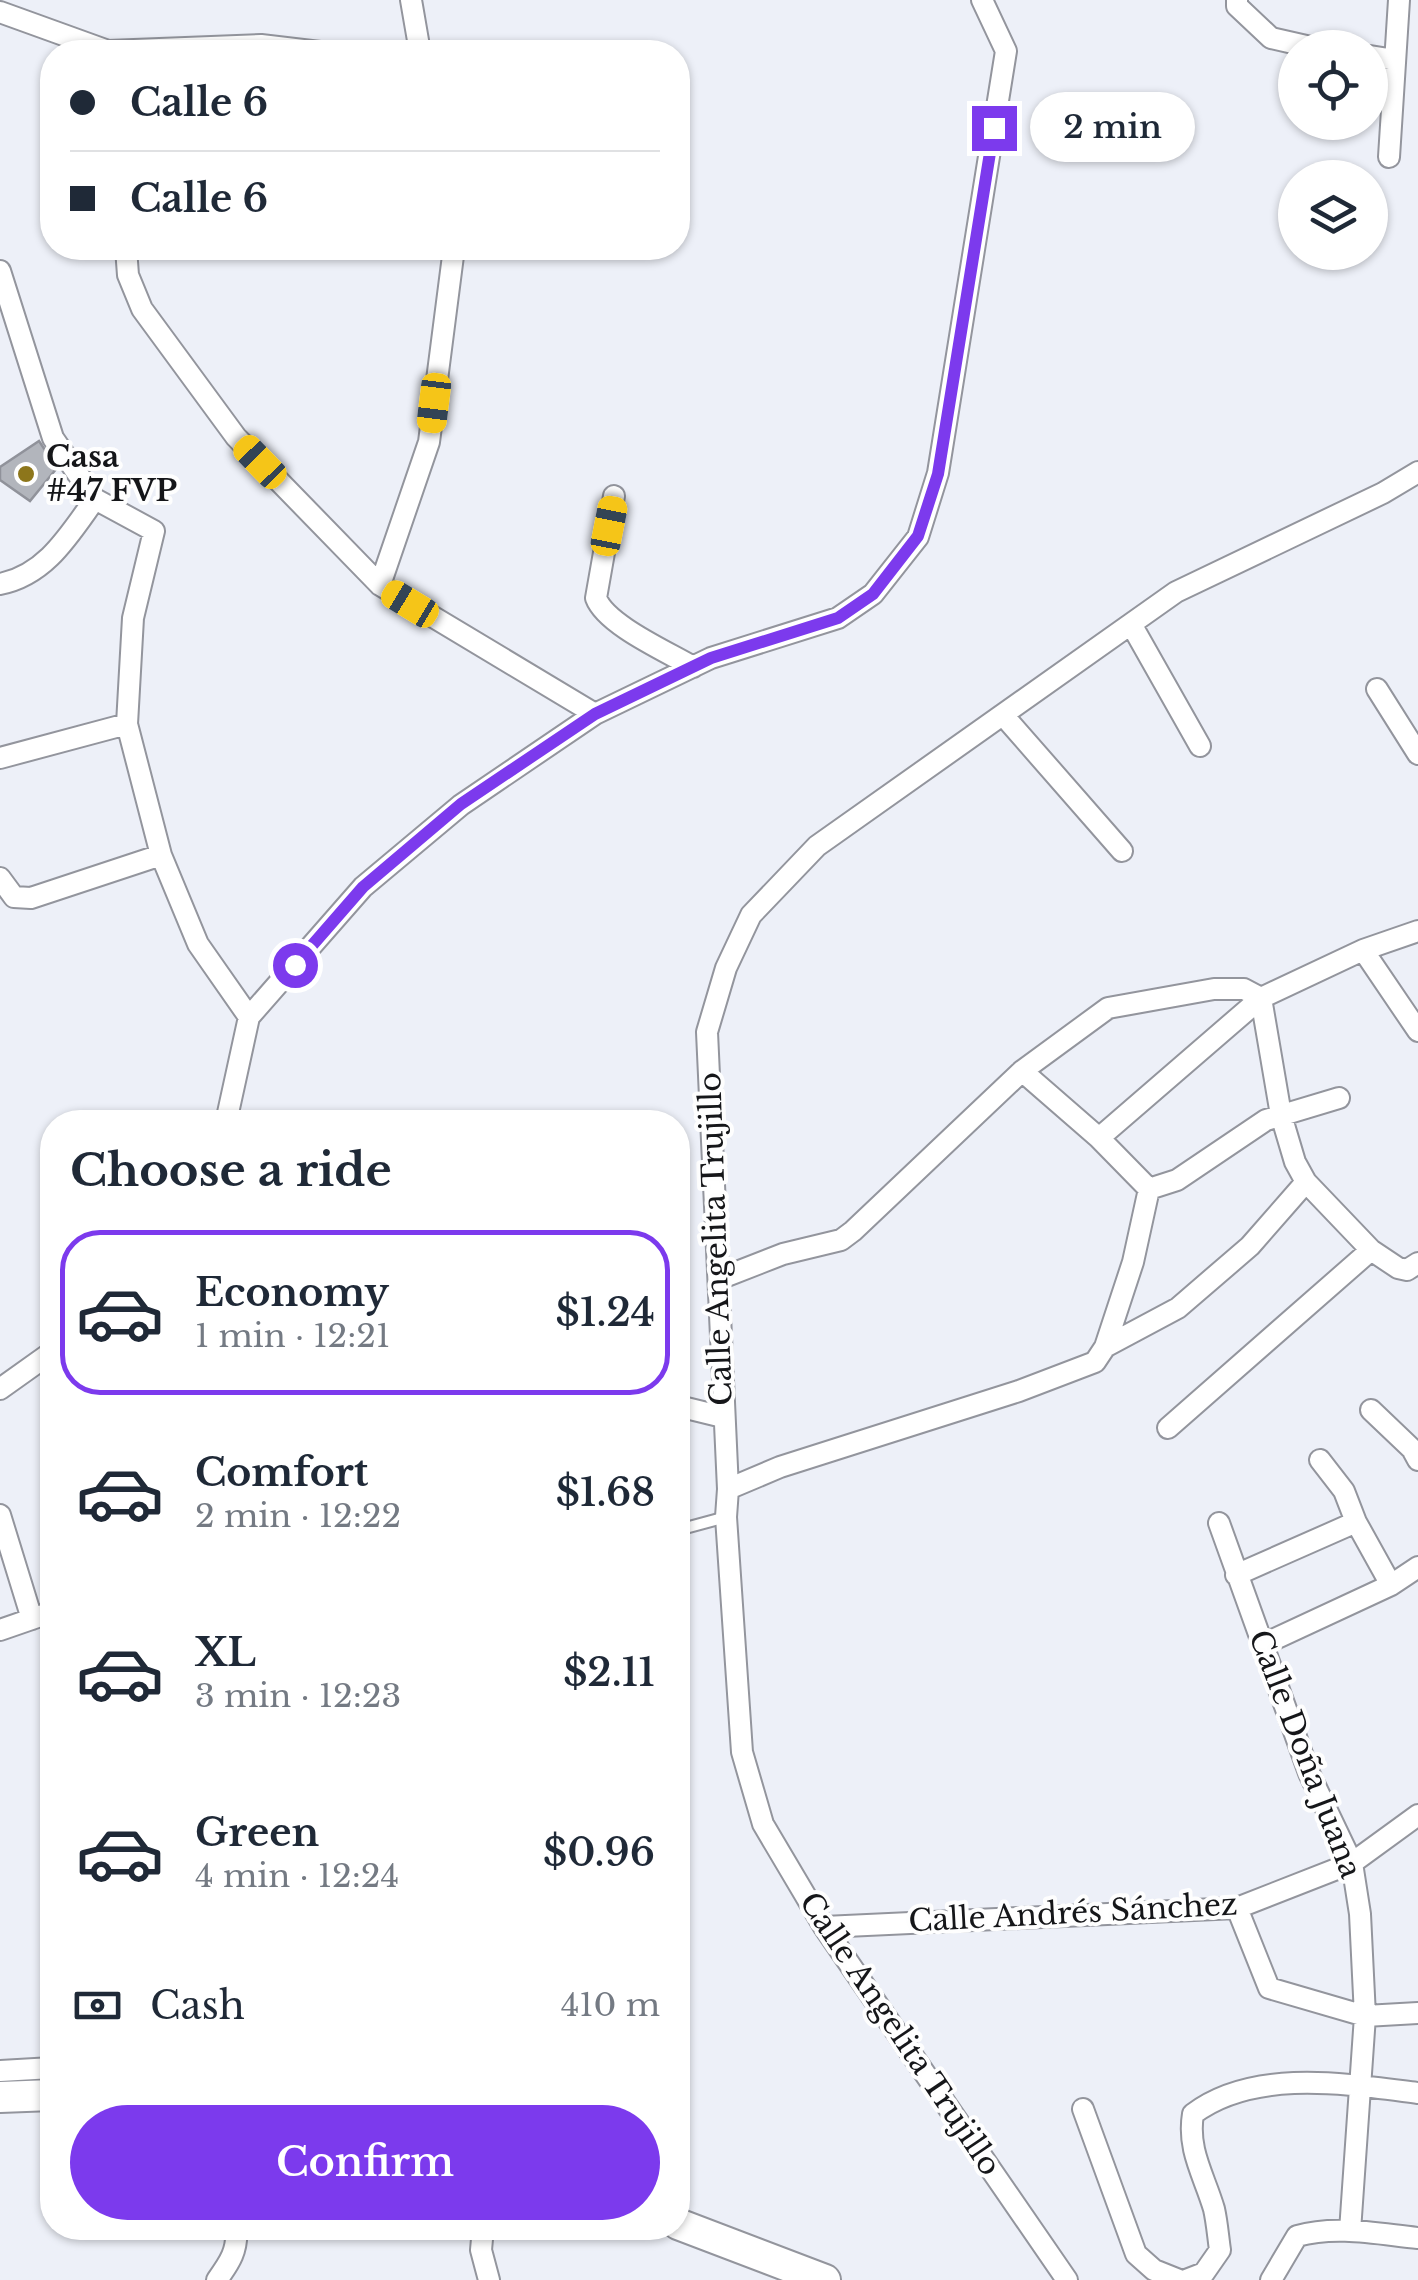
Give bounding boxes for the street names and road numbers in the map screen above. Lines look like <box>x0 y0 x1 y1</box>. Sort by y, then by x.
street label: Calle Angelita Trujillo <box>691 1072 740 1406</box>
street label: Calle Doña Juana <box>1241 1624 1370 1884</box>
street label: Calle Angelita Trujillo <box>792 1885 1009 2182</box>
street label: Calle Andrés Sánchez <box>907 1885 1238 1940</box>

